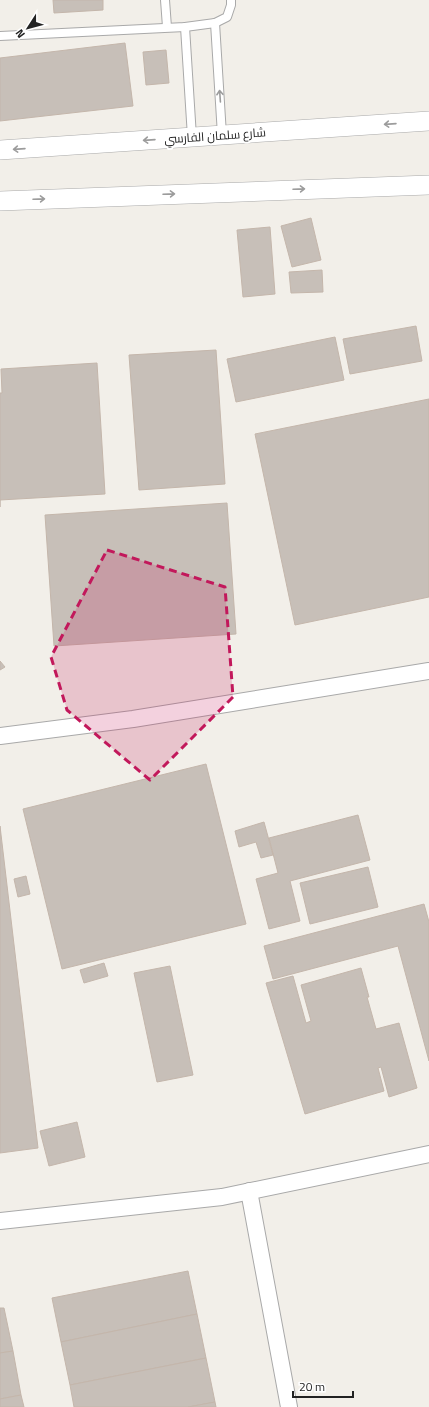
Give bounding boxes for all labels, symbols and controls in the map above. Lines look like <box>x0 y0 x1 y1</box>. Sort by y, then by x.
north arrow <box>8 8 48 48</box>
text: N <box>11 26 29 42</box>
one-way arrow <box>216 90 223 103</box>
one-way arrow <box>384 120 397 127</box>
street label: شارع سلمان الفارسي <box>163 122 267 150</box>
one-way arrow <box>143 137 156 144</box>
one-way arrow <box>13 146 26 153</box>
one-way arrow <box>292 186 305 193</box>
one-way arrow <box>162 190 175 198</box>
one-way arrow <box>32 195 45 203</box>
scale bar <box>293 1373 353 1399</box>
text: 20 m <box>299 1377 325 1396</box>

